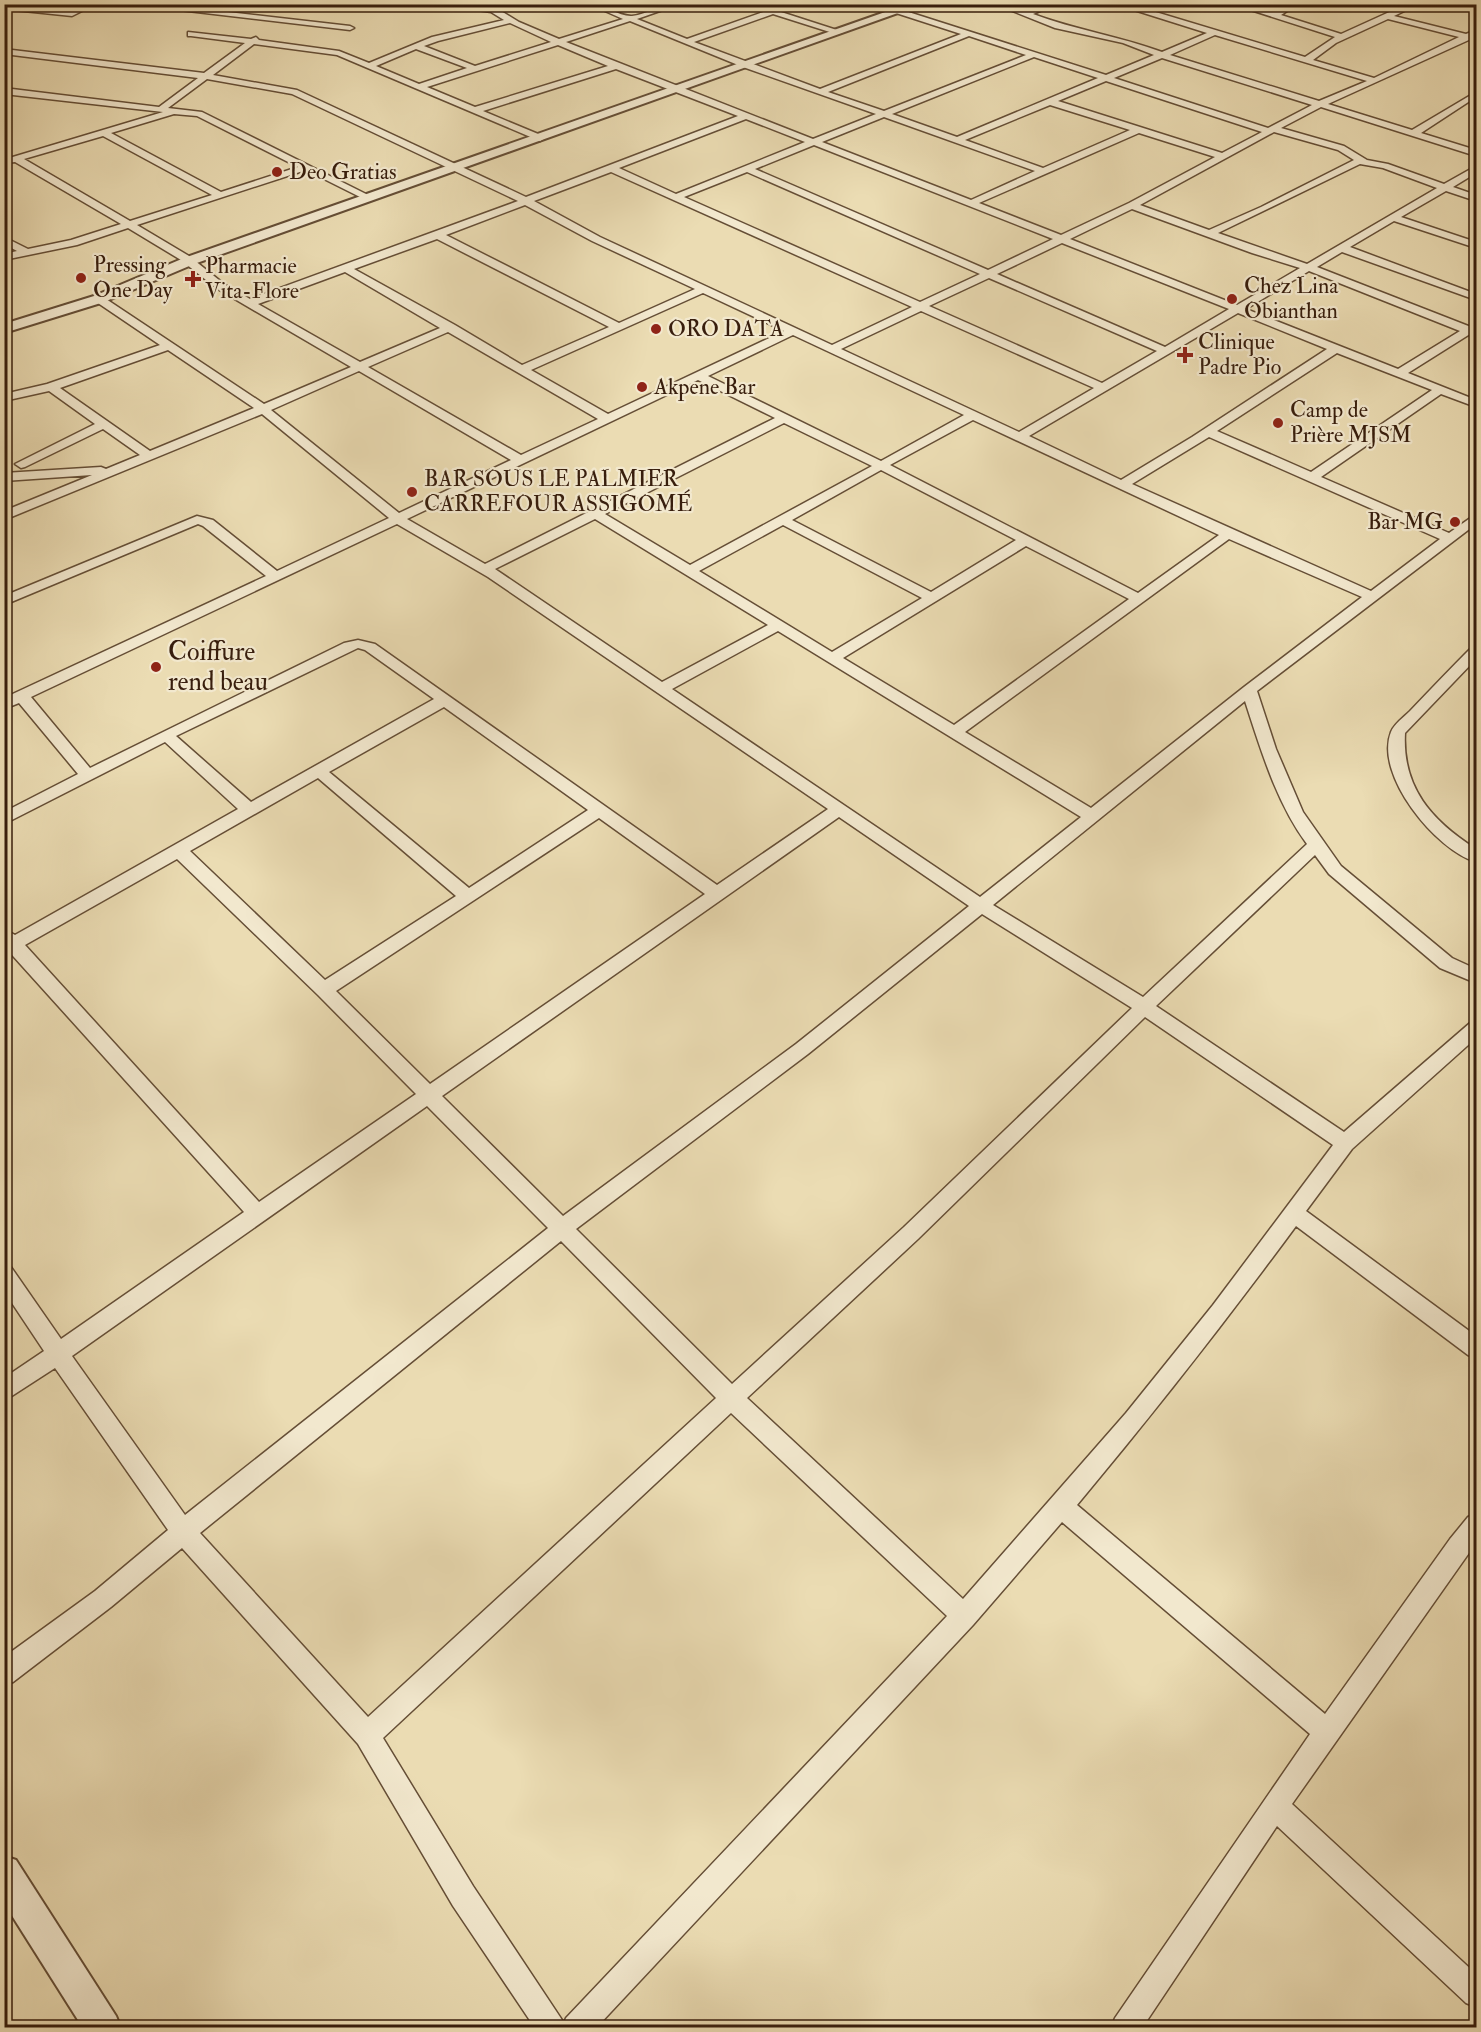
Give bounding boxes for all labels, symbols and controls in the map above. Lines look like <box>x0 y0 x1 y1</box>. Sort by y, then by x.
place label: Deo Gratias <box>289 158 397 186</box>
marker: Deo Gratias <box>270 165 284 179</box>
place label: Pressing One Day <box>93 251 173 304</box>
place label: Pharmacie Vita-Flore <box>205 252 299 305</box>
marker: Pressing One Day <box>74 271 88 285</box>
marker: Pharmacie Vita-Flore <box>186 272 200 286</box>
place label: Chez Lina Obianthan <box>1244 272 1339 325</box>
marker: Chez Lina Obianthan <box>1225 292 1239 306</box>
place label: ORO DATA <box>668 315 784 343</box>
marker: ORO DATA <box>649 322 663 336</box>
place label: Clinique Padre Pio <box>1198 328 1281 381</box>
marker: Clinique Padre Pio <box>1176 346 1194 364</box>
place label: Akpene Bar <box>653 373 756 402</box>
marker: Akpene Bar <box>635 380 649 394</box>
place label: Camp de Prière MJSM <box>1290 396 1412 449</box>
marker: Camp de Prière MJSM <box>1271 416 1285 430</box>
place label: BAR SOUS LE PALMIER CARREFOUR ASSIGOMÉ <box>424 465 692 518</box>
marker: BAR SOUS LE PALMIER CARREFOUR ASSIGOMÉ <box>405 485 419 499</box>
place label: Bar MG <box>1367 508 1443 536</box>
marker: Bar MG <box>1448 515 1462 529</box>
place label: Coiffure rend beau <box>168 636 268 698</box>
marker: Coiffure rend beau <box>149 660 163 674</box>

